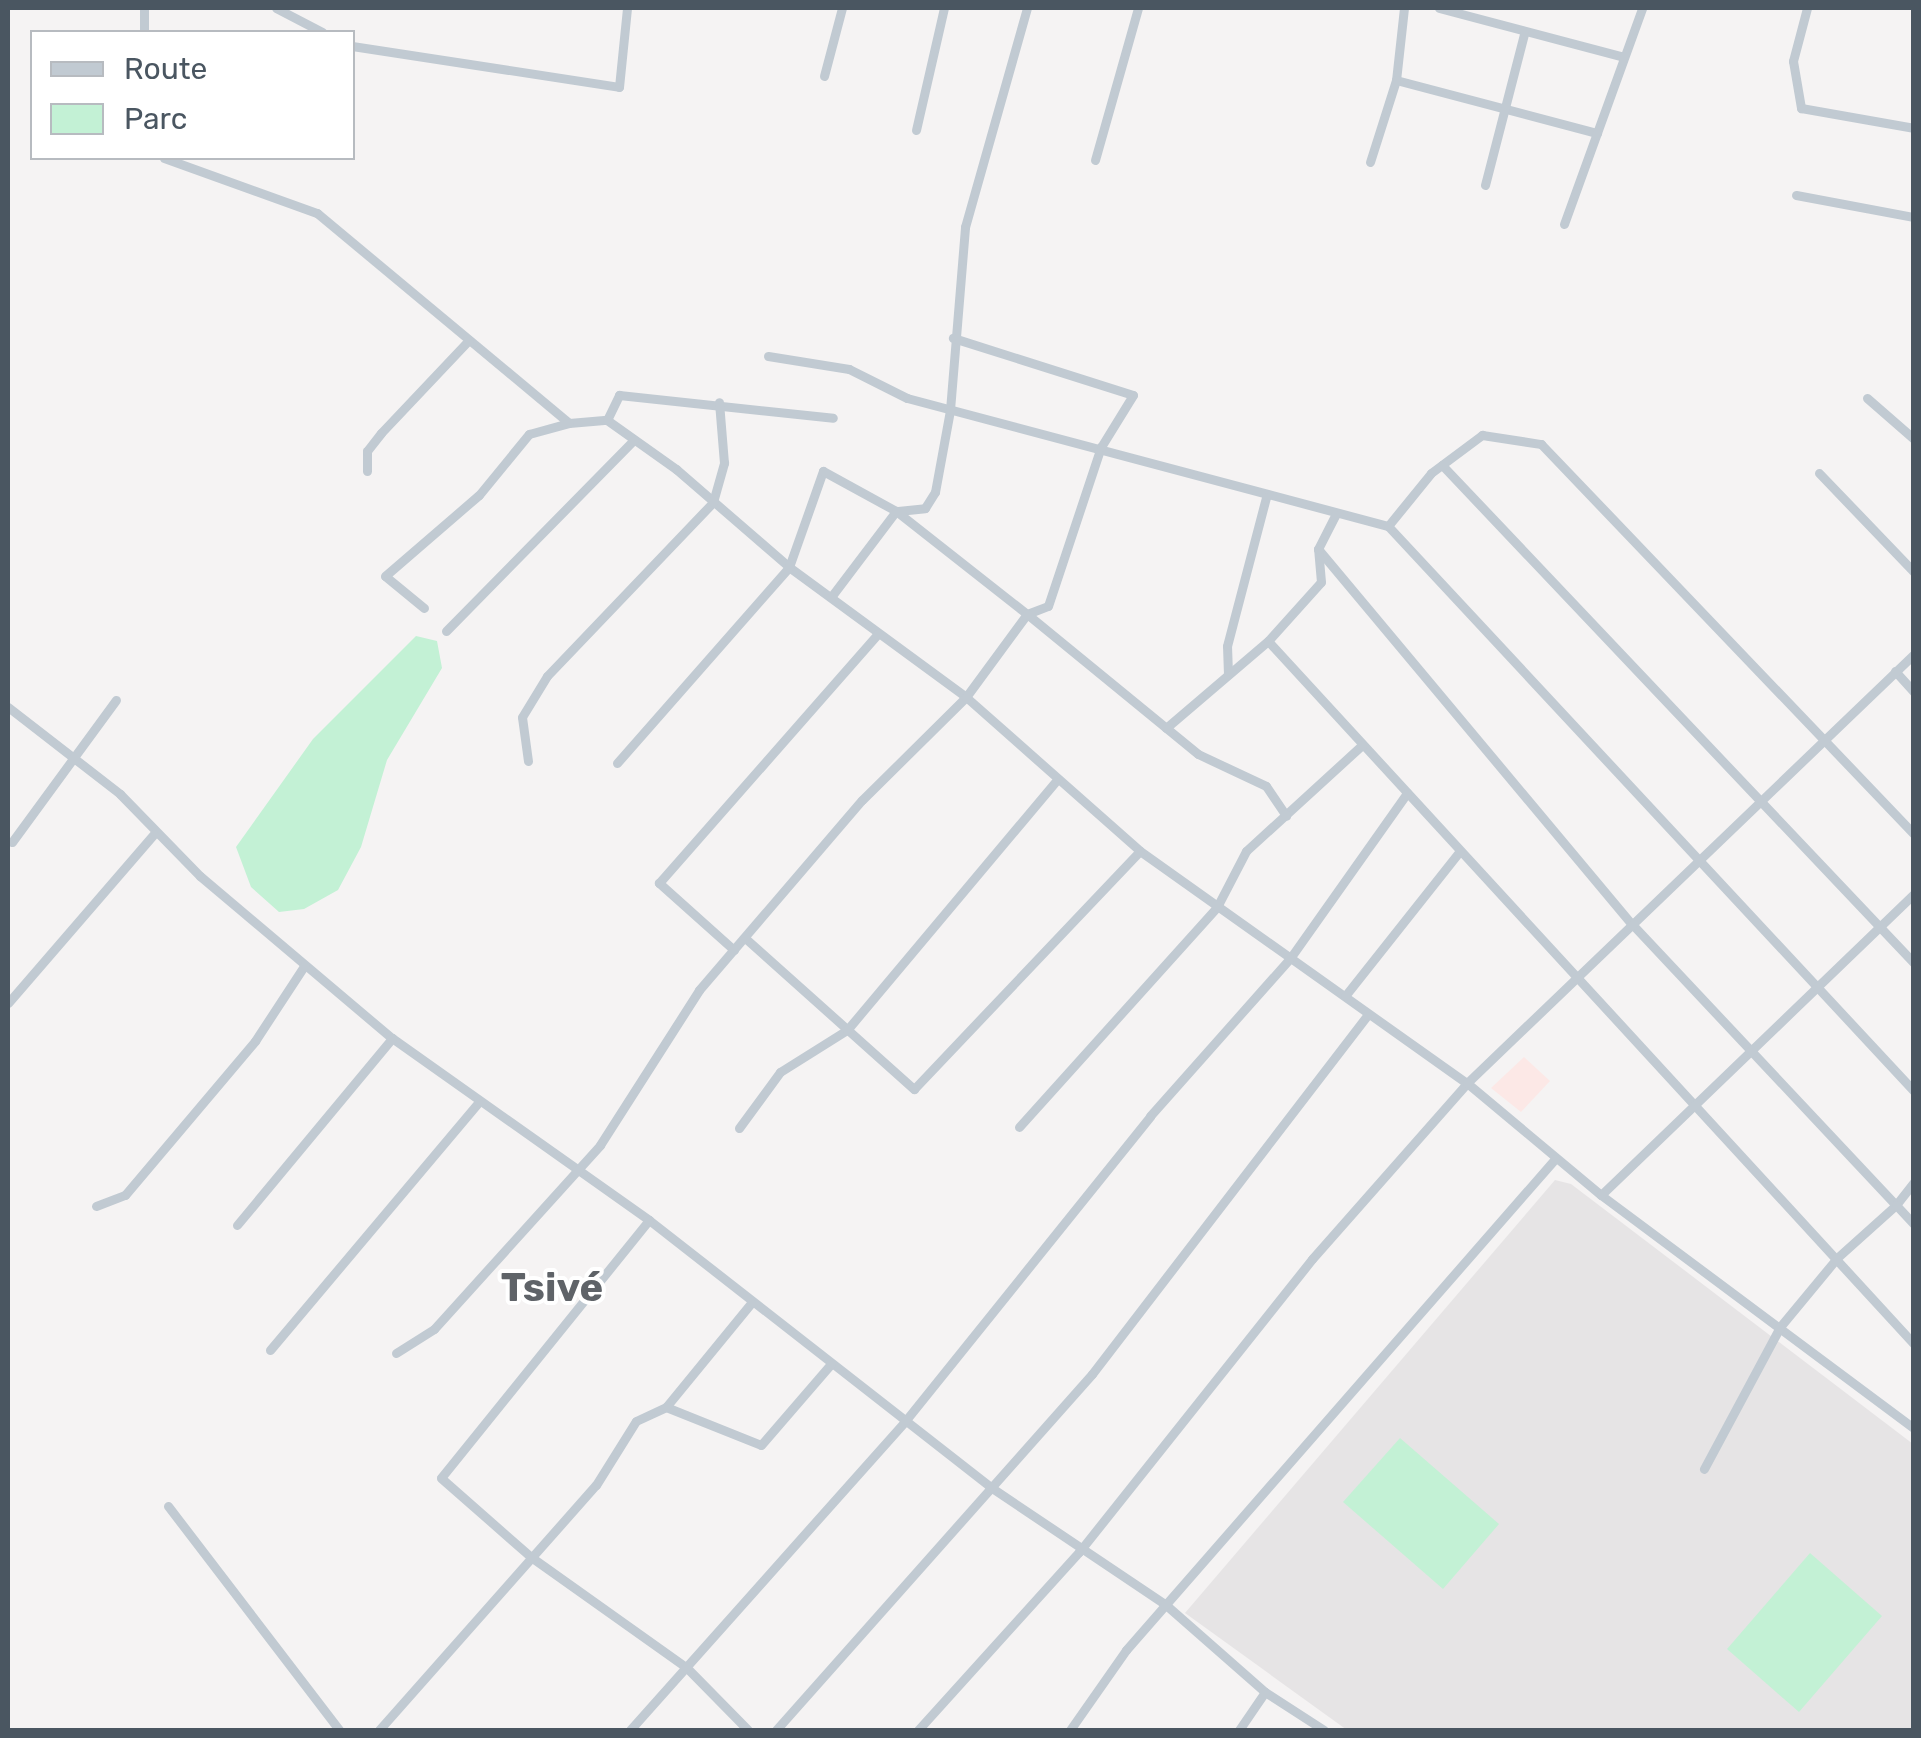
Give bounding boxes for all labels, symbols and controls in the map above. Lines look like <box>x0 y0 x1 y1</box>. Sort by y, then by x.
legend <box>30 30 355 160</box>
text: Route <box>124 51 207 87</box>
text: Parc <box>124 101 187 137</box>
district label: Tsivé <box>501 1264 603 1312</box>

